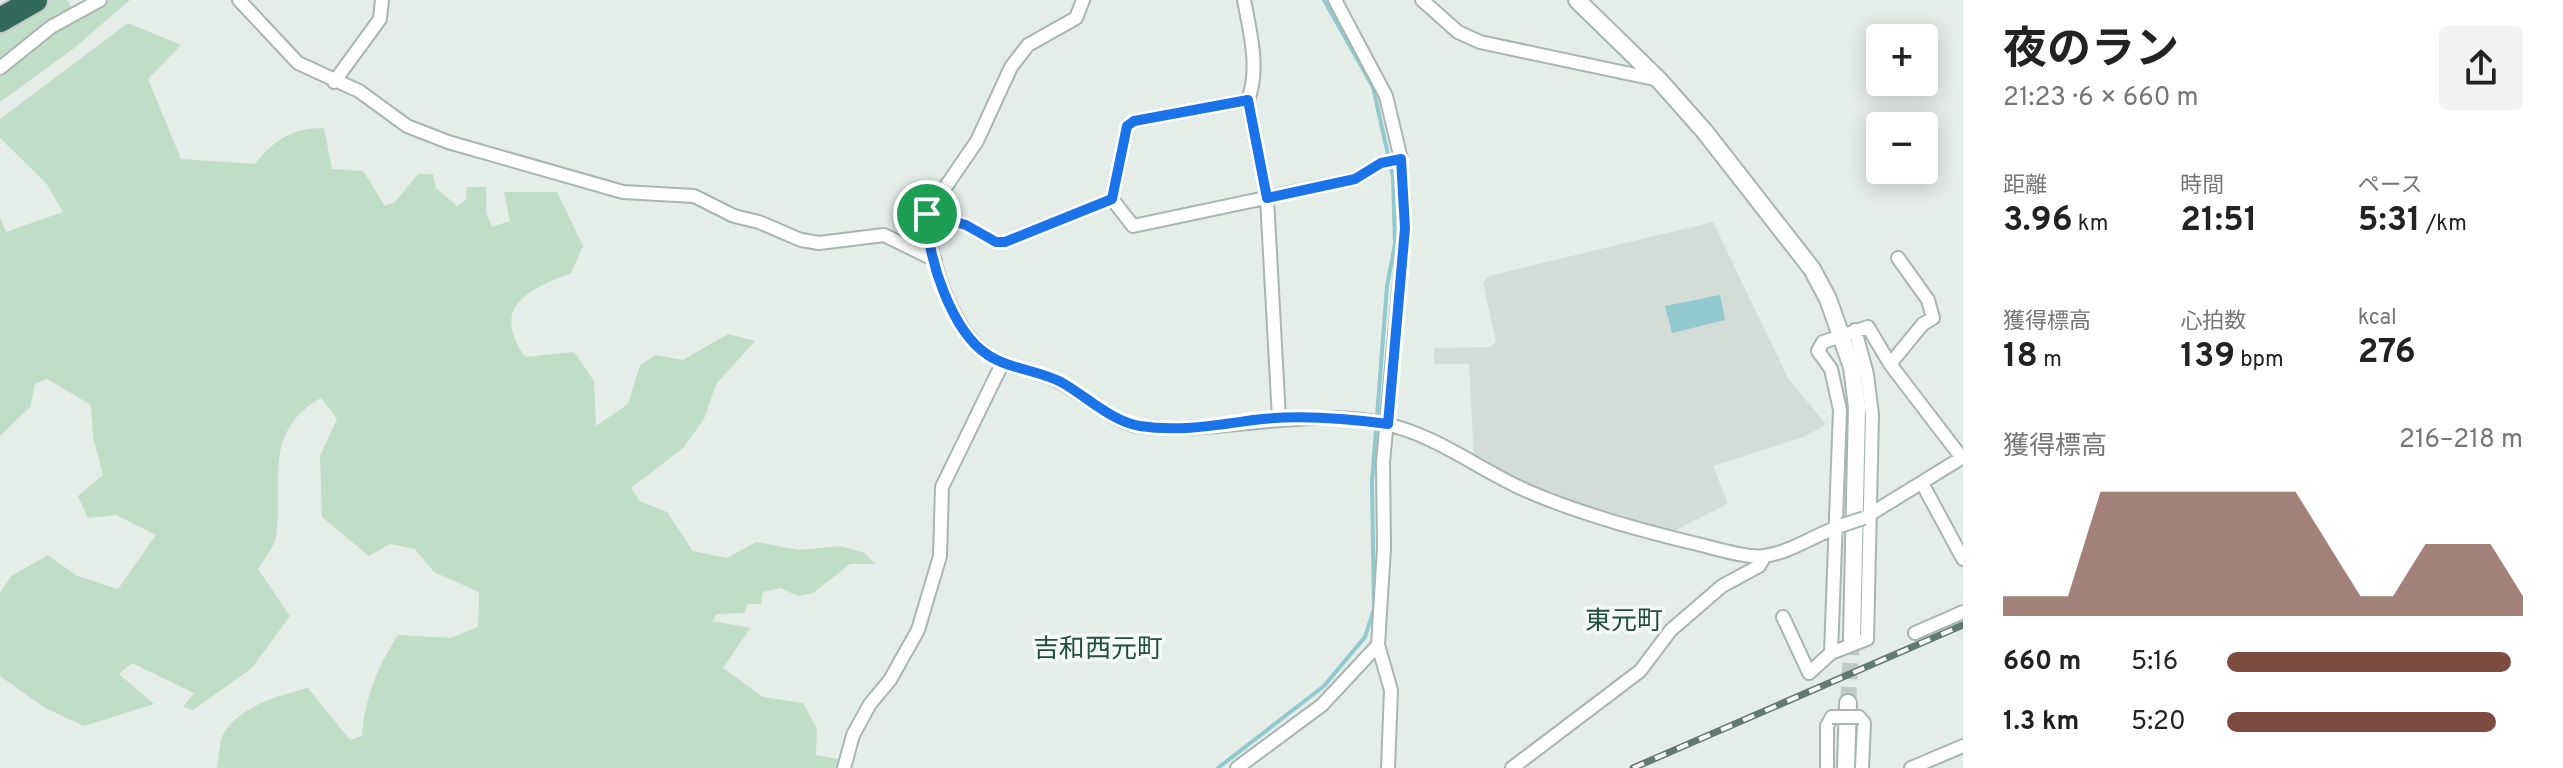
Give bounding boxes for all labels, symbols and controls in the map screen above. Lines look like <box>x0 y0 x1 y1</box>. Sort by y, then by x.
map controls <box>1866 24 1938 184</box>
button: + <box>1866 24 1938 96</box>
text: 夜のラン <box>2003 24 2179 80</box>
button: share <box>2439 26 2523 110</box>
text: 21:23 · 6 × 660 m <box>2003 82 2199 115</box>
button: − <box>1866 112 1938 184</box>
text: 距離 <box>2003 173 2047 200</box>
text: 時間 <box>2180 173 2224 200</box>
text: ペース <box>2358 173 2423 200</box>
pin <box>893 180 961 248</box>
icon: arrive <box>905 192 949 236</box>
text: 3.96 <box>2003 200 2073 243</box>
text: 21:51 <box>2180 200 2257 243</box>
text: 5:31 <box>2358 200 2421 243</box>
text: km <box>2073 211 2108 238</box>
text: /km <box>2421 211 2467 238</box>
text: kcal <box>2358 305 2397 332</box>
text: 獲得標高 <box>2003 309 2091 336</box>
text: 心拍数 <box>2180 309 2246 336</box>
text: 276 <box>2358 332 2416 375</box>
text: 18 <box>2003 336 2038 379</box>
text: 139 <box>2180 336 2235 379</box>
text: m <box>2038 347 2062 374</box>
text: bpm <box>2235 347 2284 374</box>
text: 216–218 m <box>2399 424 2523 457</box>
text: 獲得標高 <box>2003 431 2107 464</box>
district label: 東元町 <box>1585 606 1663 639</box>
district label: 吉和西元町 <box>1033 634 1163 667</box>
text: 660 m <box>2003 646 2081 679</box>
text: 5:16 <box>2131 646 2178 679</box>
text: 1.3 km <box>2003 706 2079 739</box>
text: 5:20 <box>2131 706 2186 739</box>

